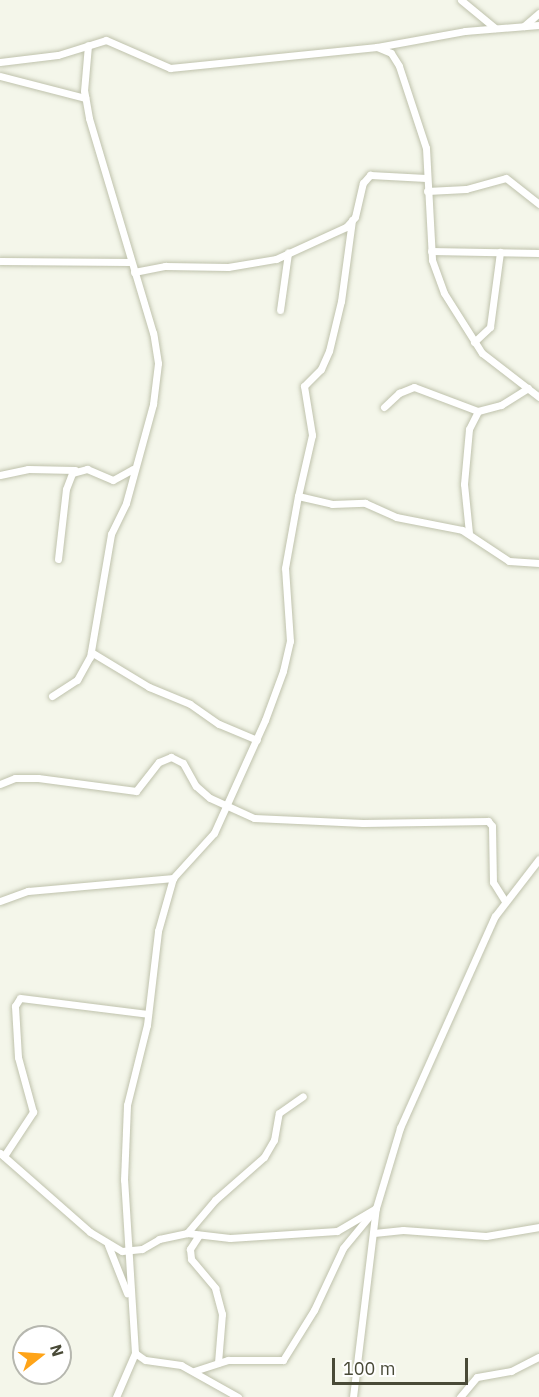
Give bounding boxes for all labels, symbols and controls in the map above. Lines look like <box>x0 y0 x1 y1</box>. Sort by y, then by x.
north arrow <box>12 1325 72 1385</box>
text: N <box>46 1342 69 1359</box>
scale bar <box>335 1346 472 1384</box>
text: 100 m <box>343 1357 395 1380</box>

